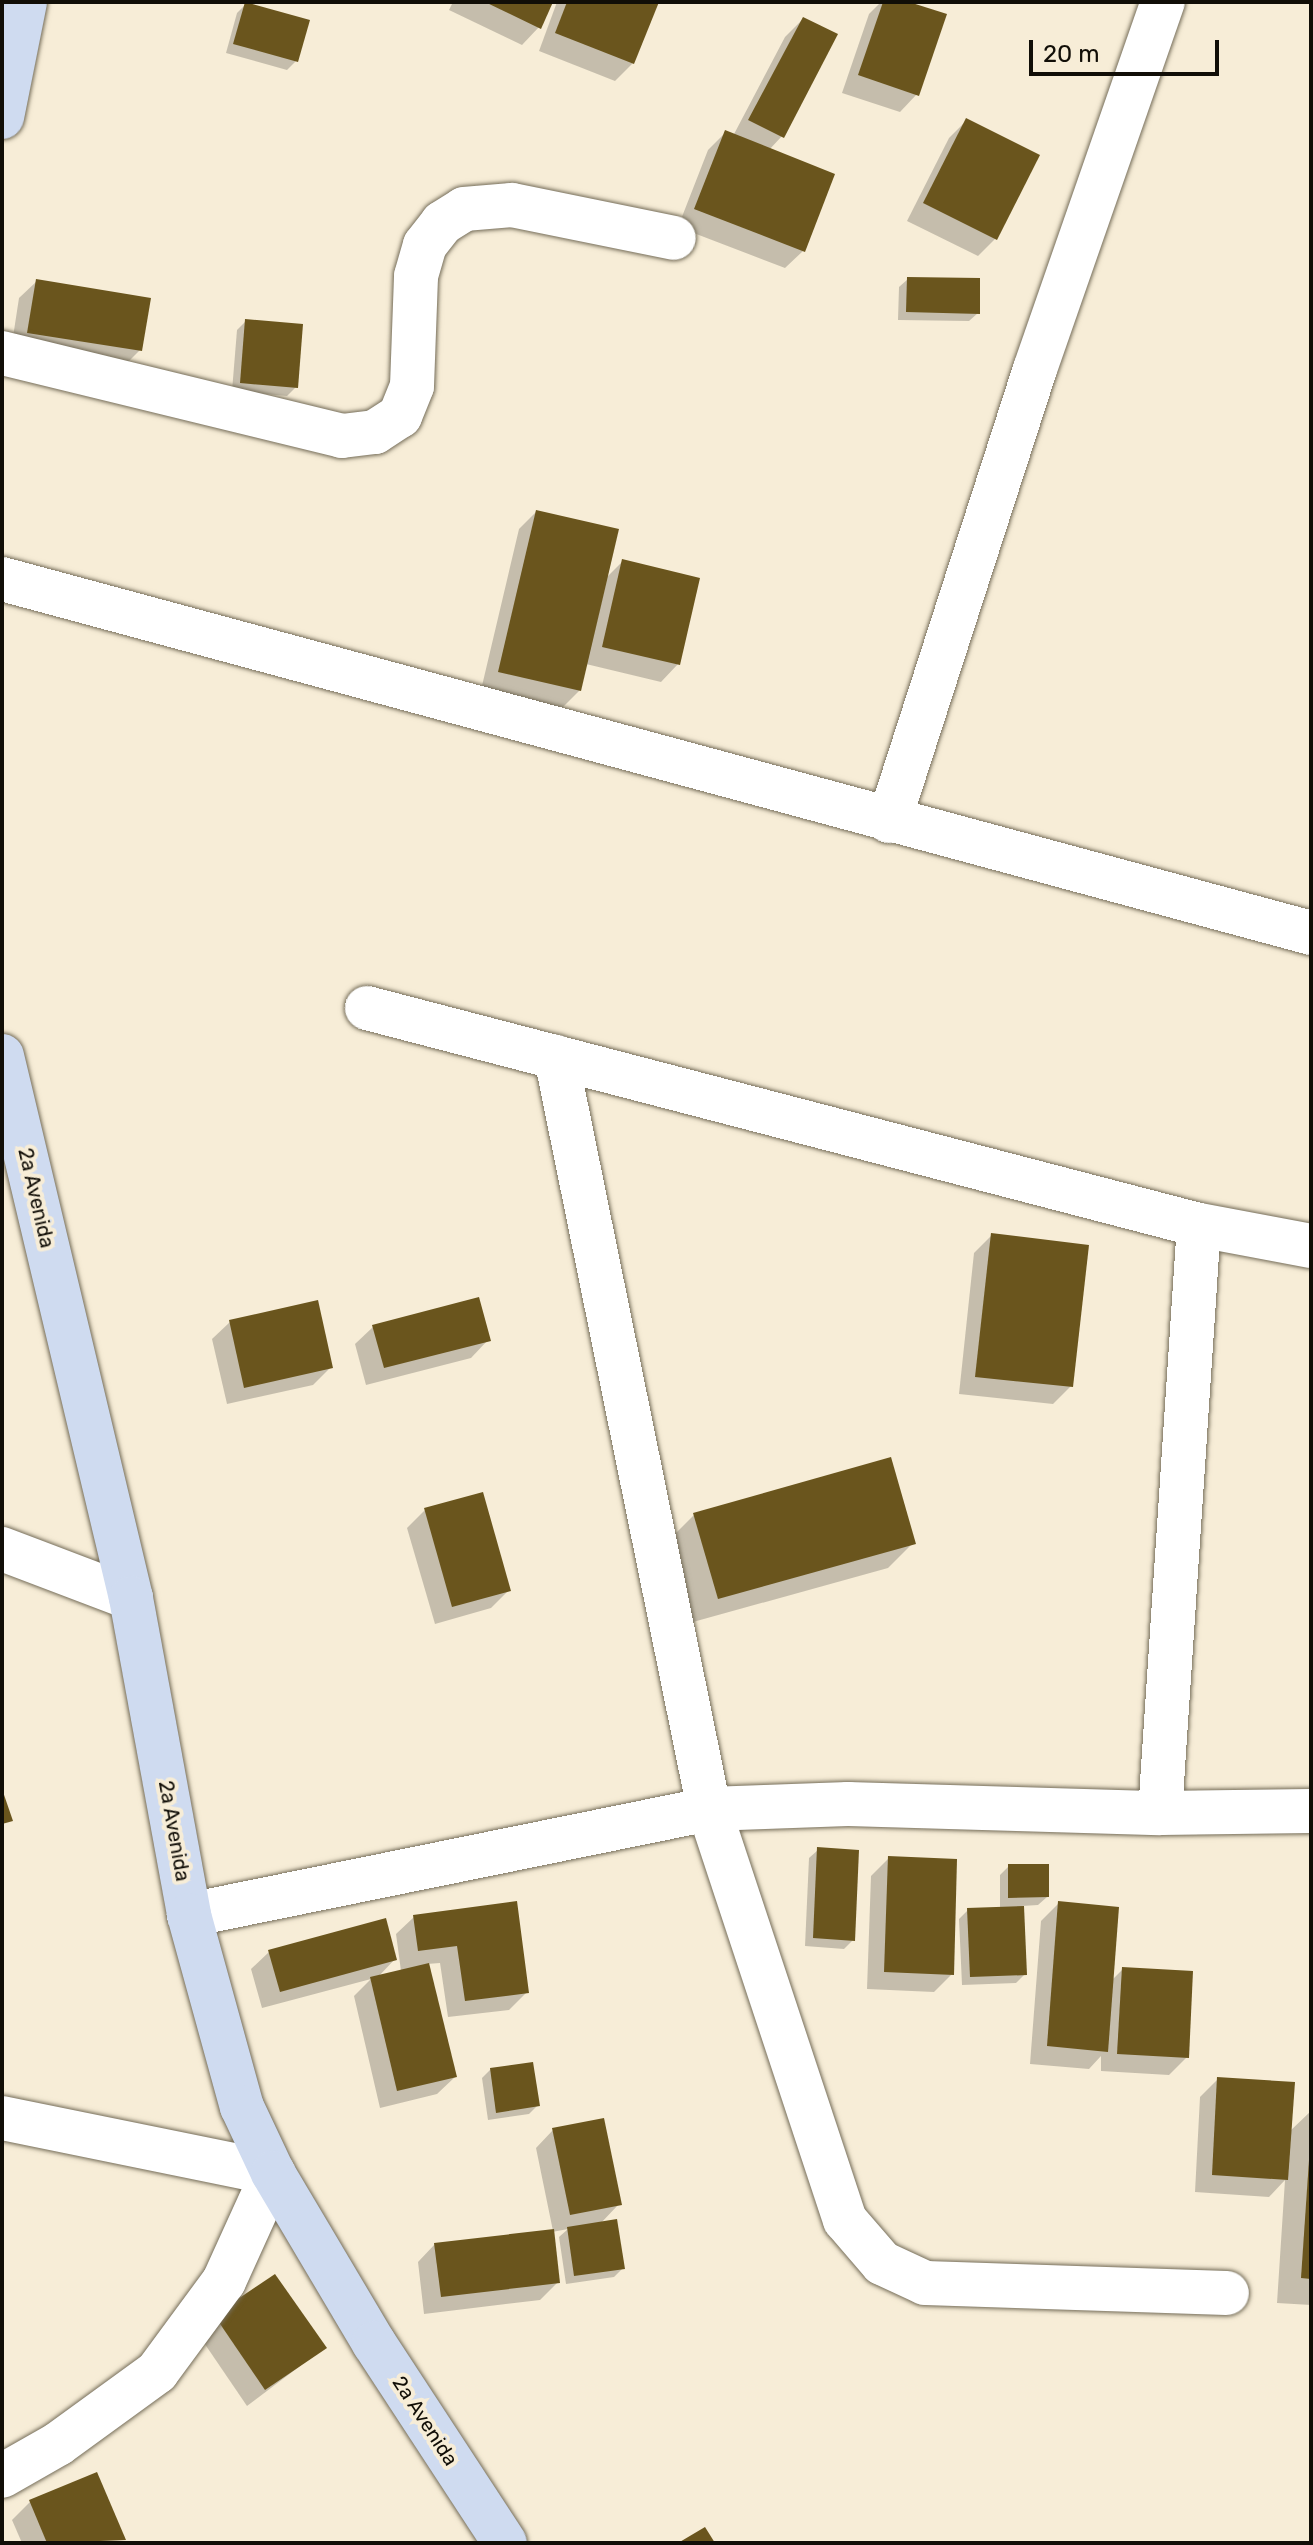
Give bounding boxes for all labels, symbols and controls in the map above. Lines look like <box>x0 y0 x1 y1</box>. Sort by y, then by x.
scale bar <box>1033 24 1223 74</box>
text: 20 m <box>1043 40 1100 68</box>
street label: 2a Avenida <box>13 1145 59 1251</box>
street label: 2a Avenida <box>153 1779 195 1883</box>
street label: 2a Avenida <box>387 2372 463 2470</box>

